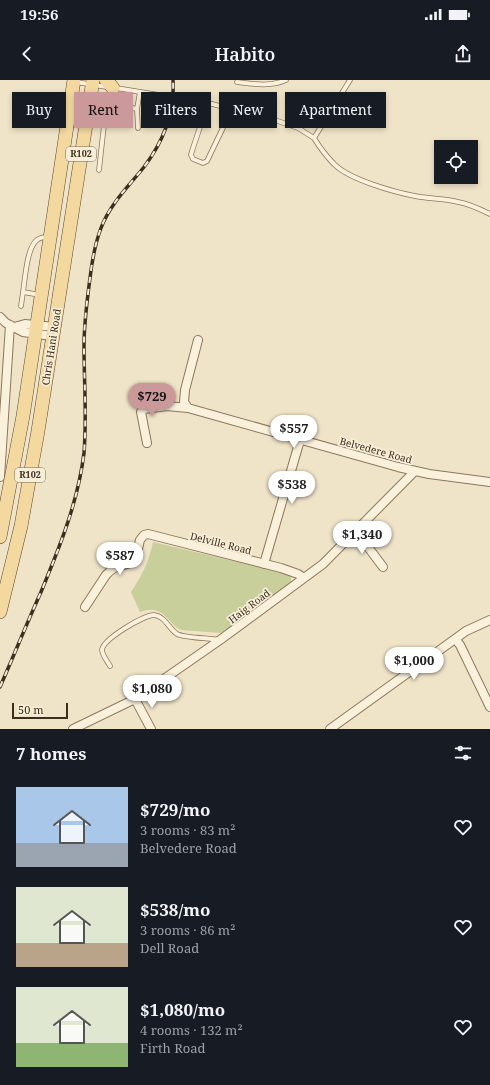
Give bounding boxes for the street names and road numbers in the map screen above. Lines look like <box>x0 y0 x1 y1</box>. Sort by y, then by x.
road number: R102 <box>66 147 96 161</box>
street label: Chris Hani Road <box>38 308 64 386</box>
street label: Belvedere Road <box>338 434 414 466</box>
road number: R102 <box>15 468 45 482</box>
street label: Delville Road <box>189 529 253 557</box>
street label: Haig Road <box>225 586 273 626</box>

